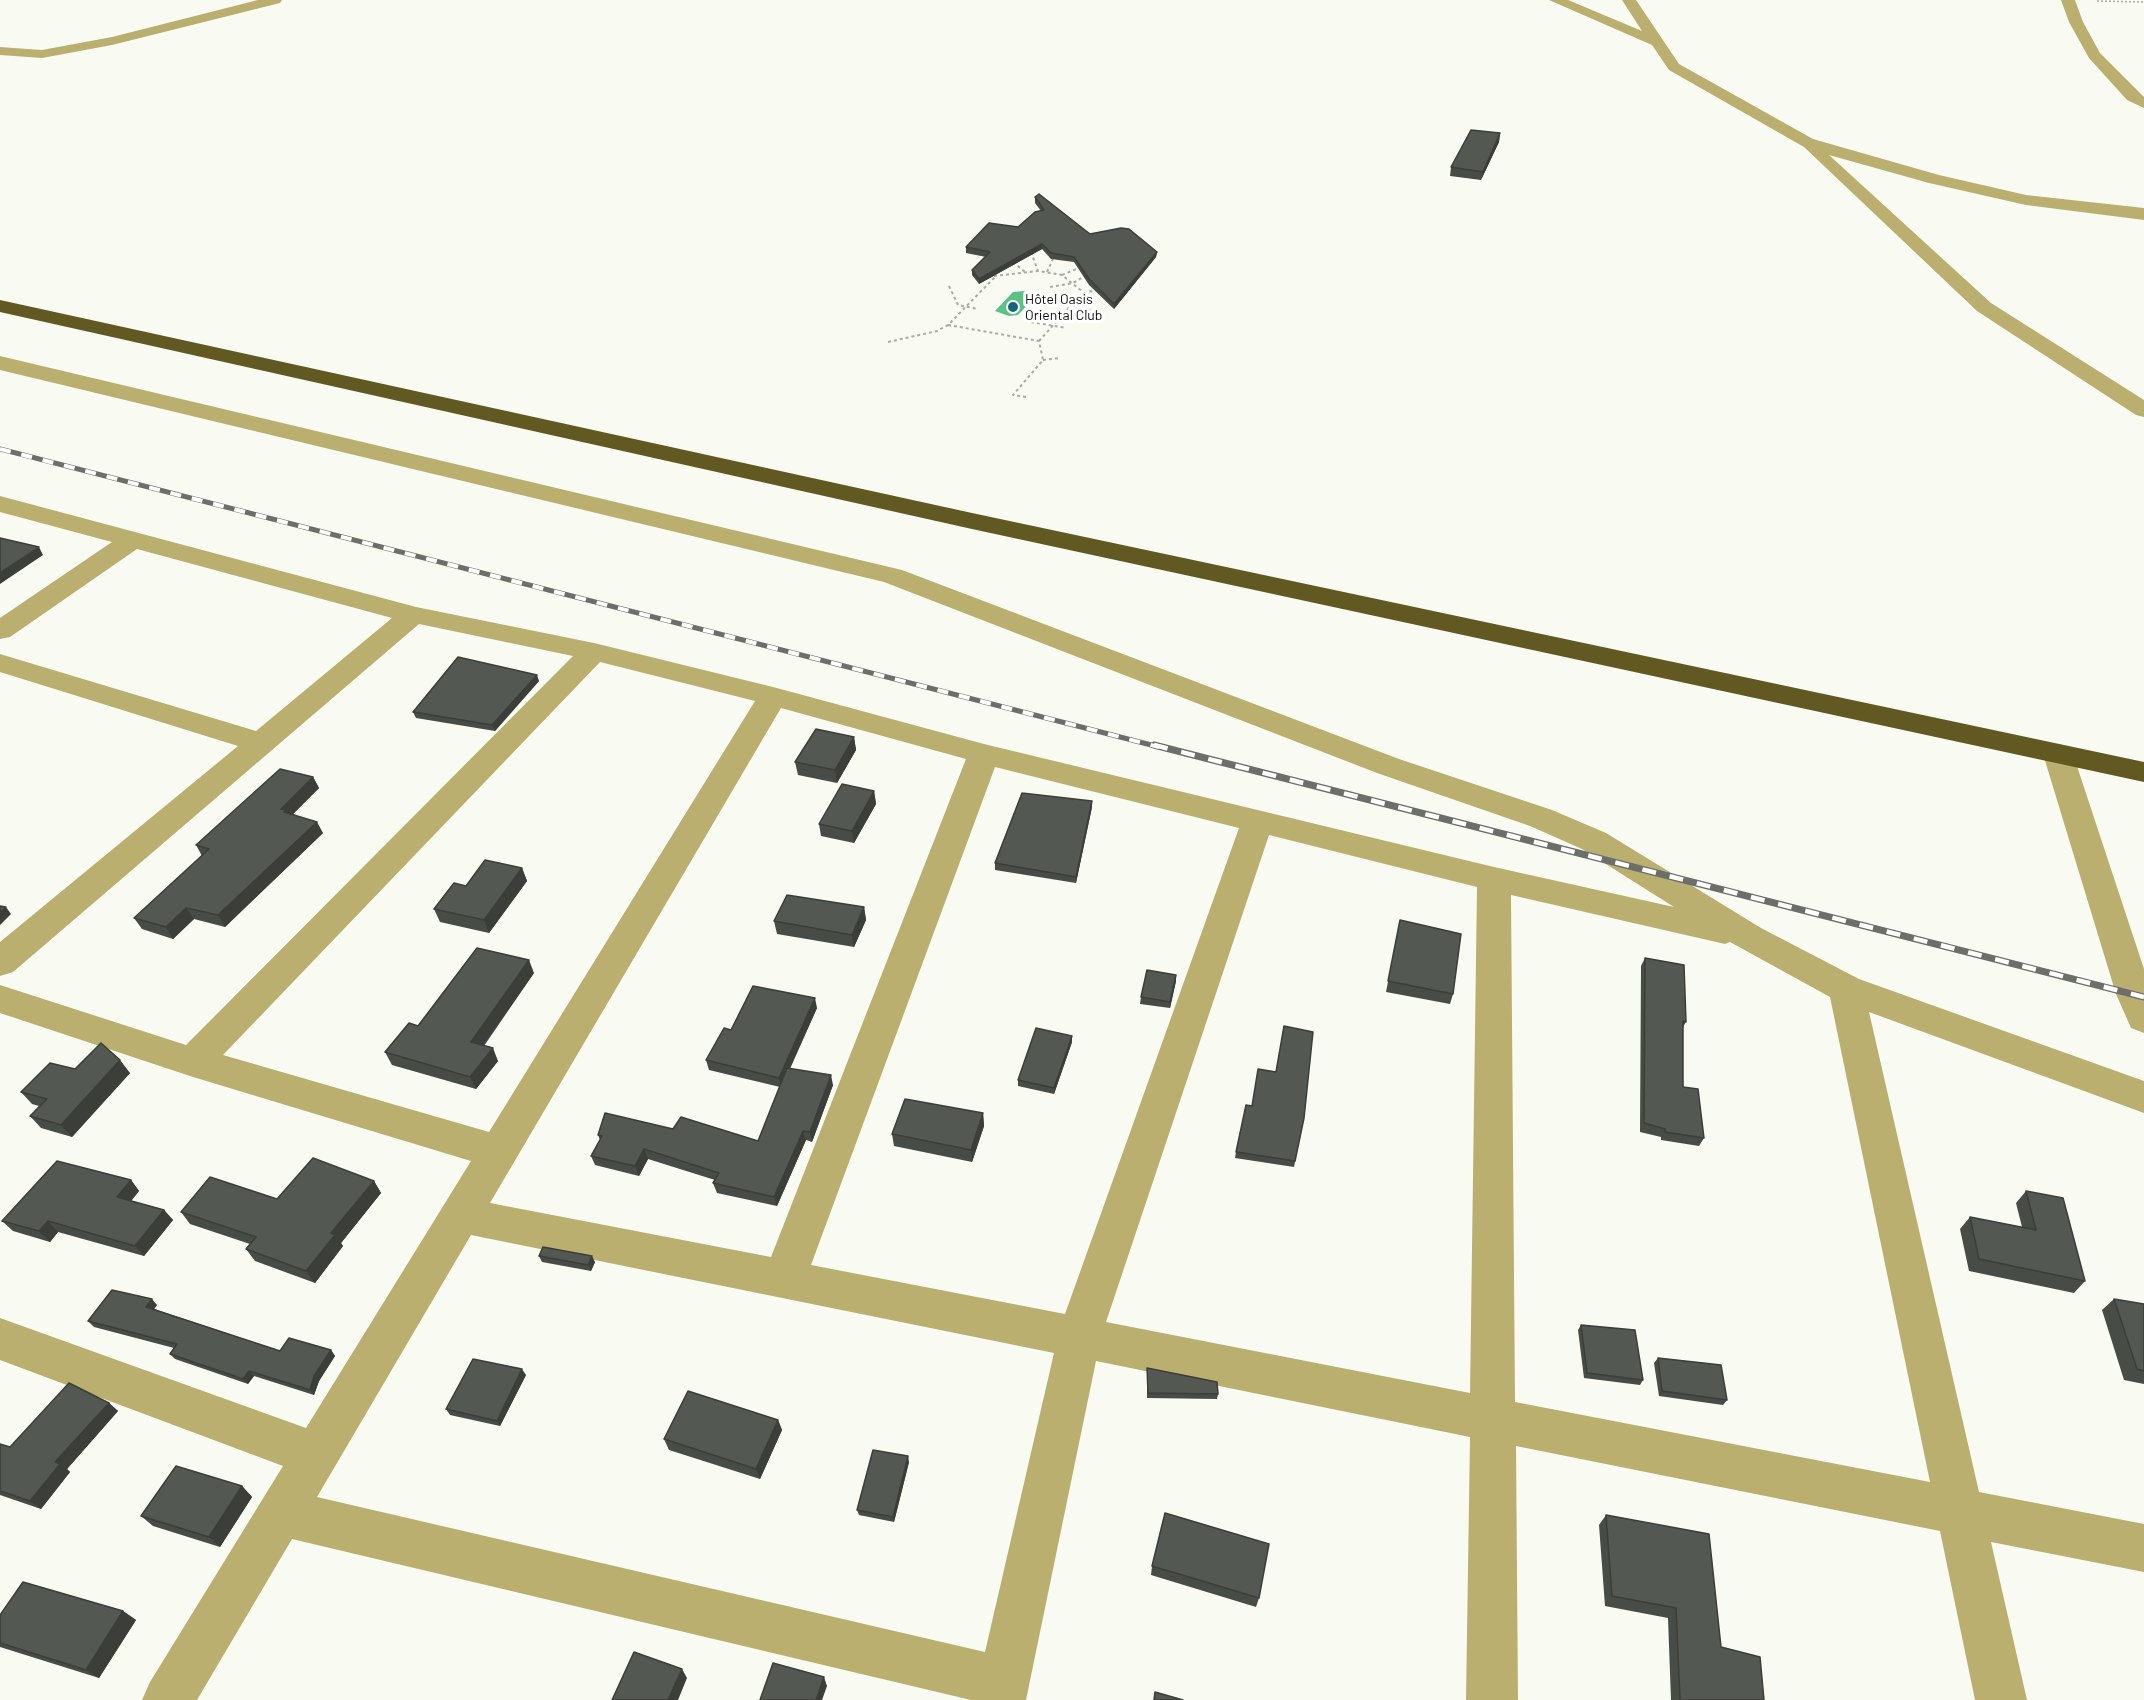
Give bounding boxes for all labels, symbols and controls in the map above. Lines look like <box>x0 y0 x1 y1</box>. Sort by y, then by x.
place label: Hôtel Oasis Oriental Club <box>1025 291 1103 324</box>
marker: Hôtel Oasis Oriental Club <box>1006 300 1020 314</box>

